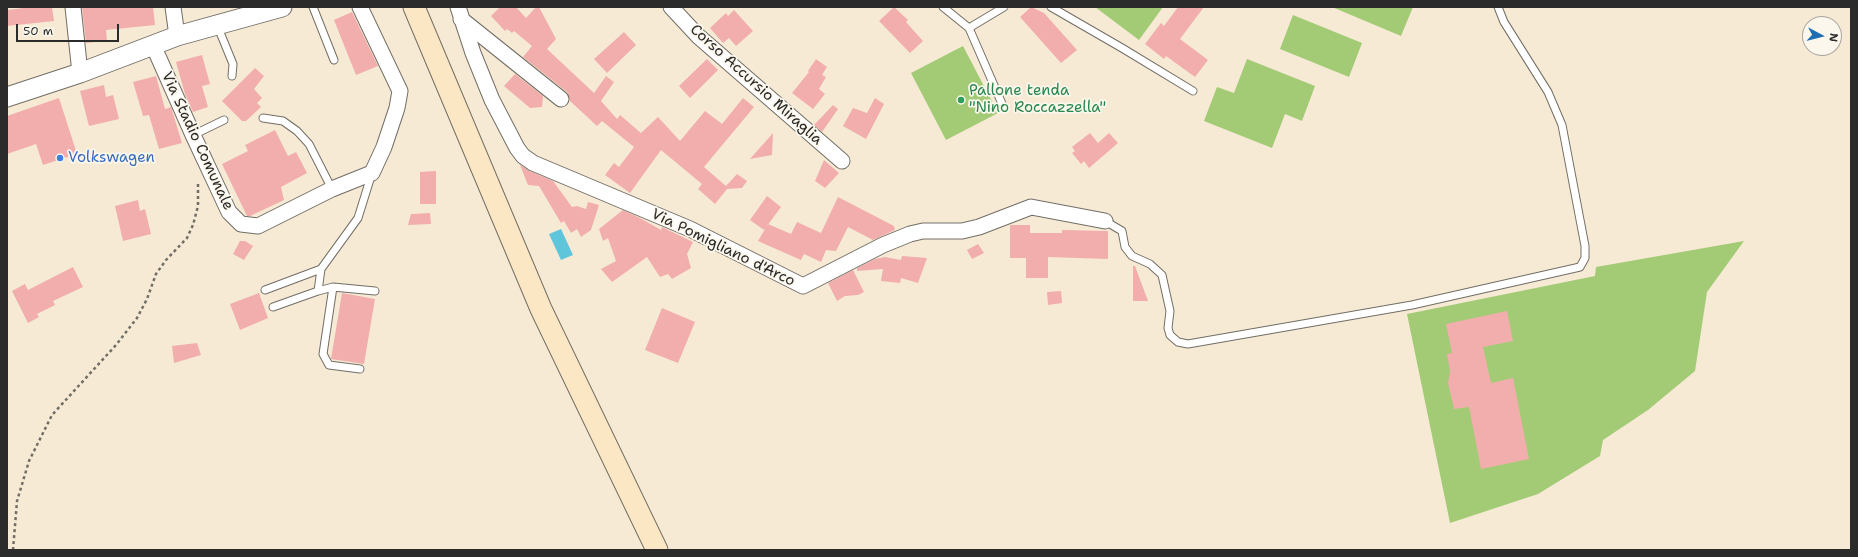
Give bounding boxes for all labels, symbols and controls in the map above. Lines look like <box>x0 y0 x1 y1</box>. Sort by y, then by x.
scale bar <box>18 16 121 42</box>
north arrow <box>1802 16 1842 56</box>
street label: Corso Accursio Miraglia <box>686 21 826 149</box>
text: 50 m <box>23 23 53 39</box>
text: N <box>1825 32 1841 43</box>
street label: Via Stadio Comunale <box>157 69 237 213</box>
place label: Pallone tenda "Nino Roccazzella" <box>969 82 1106 117</box>
marker: Pallone tenda "Nino Roccazzella" <box>956 95 966 105</box>
place label: Volkswagen <box>68 149 155 167</box>
marker: Volkswagen <box>55 153 65 163</box>
street label: Via Pomigliano d'Arco <box>648 205 798 291</box>

